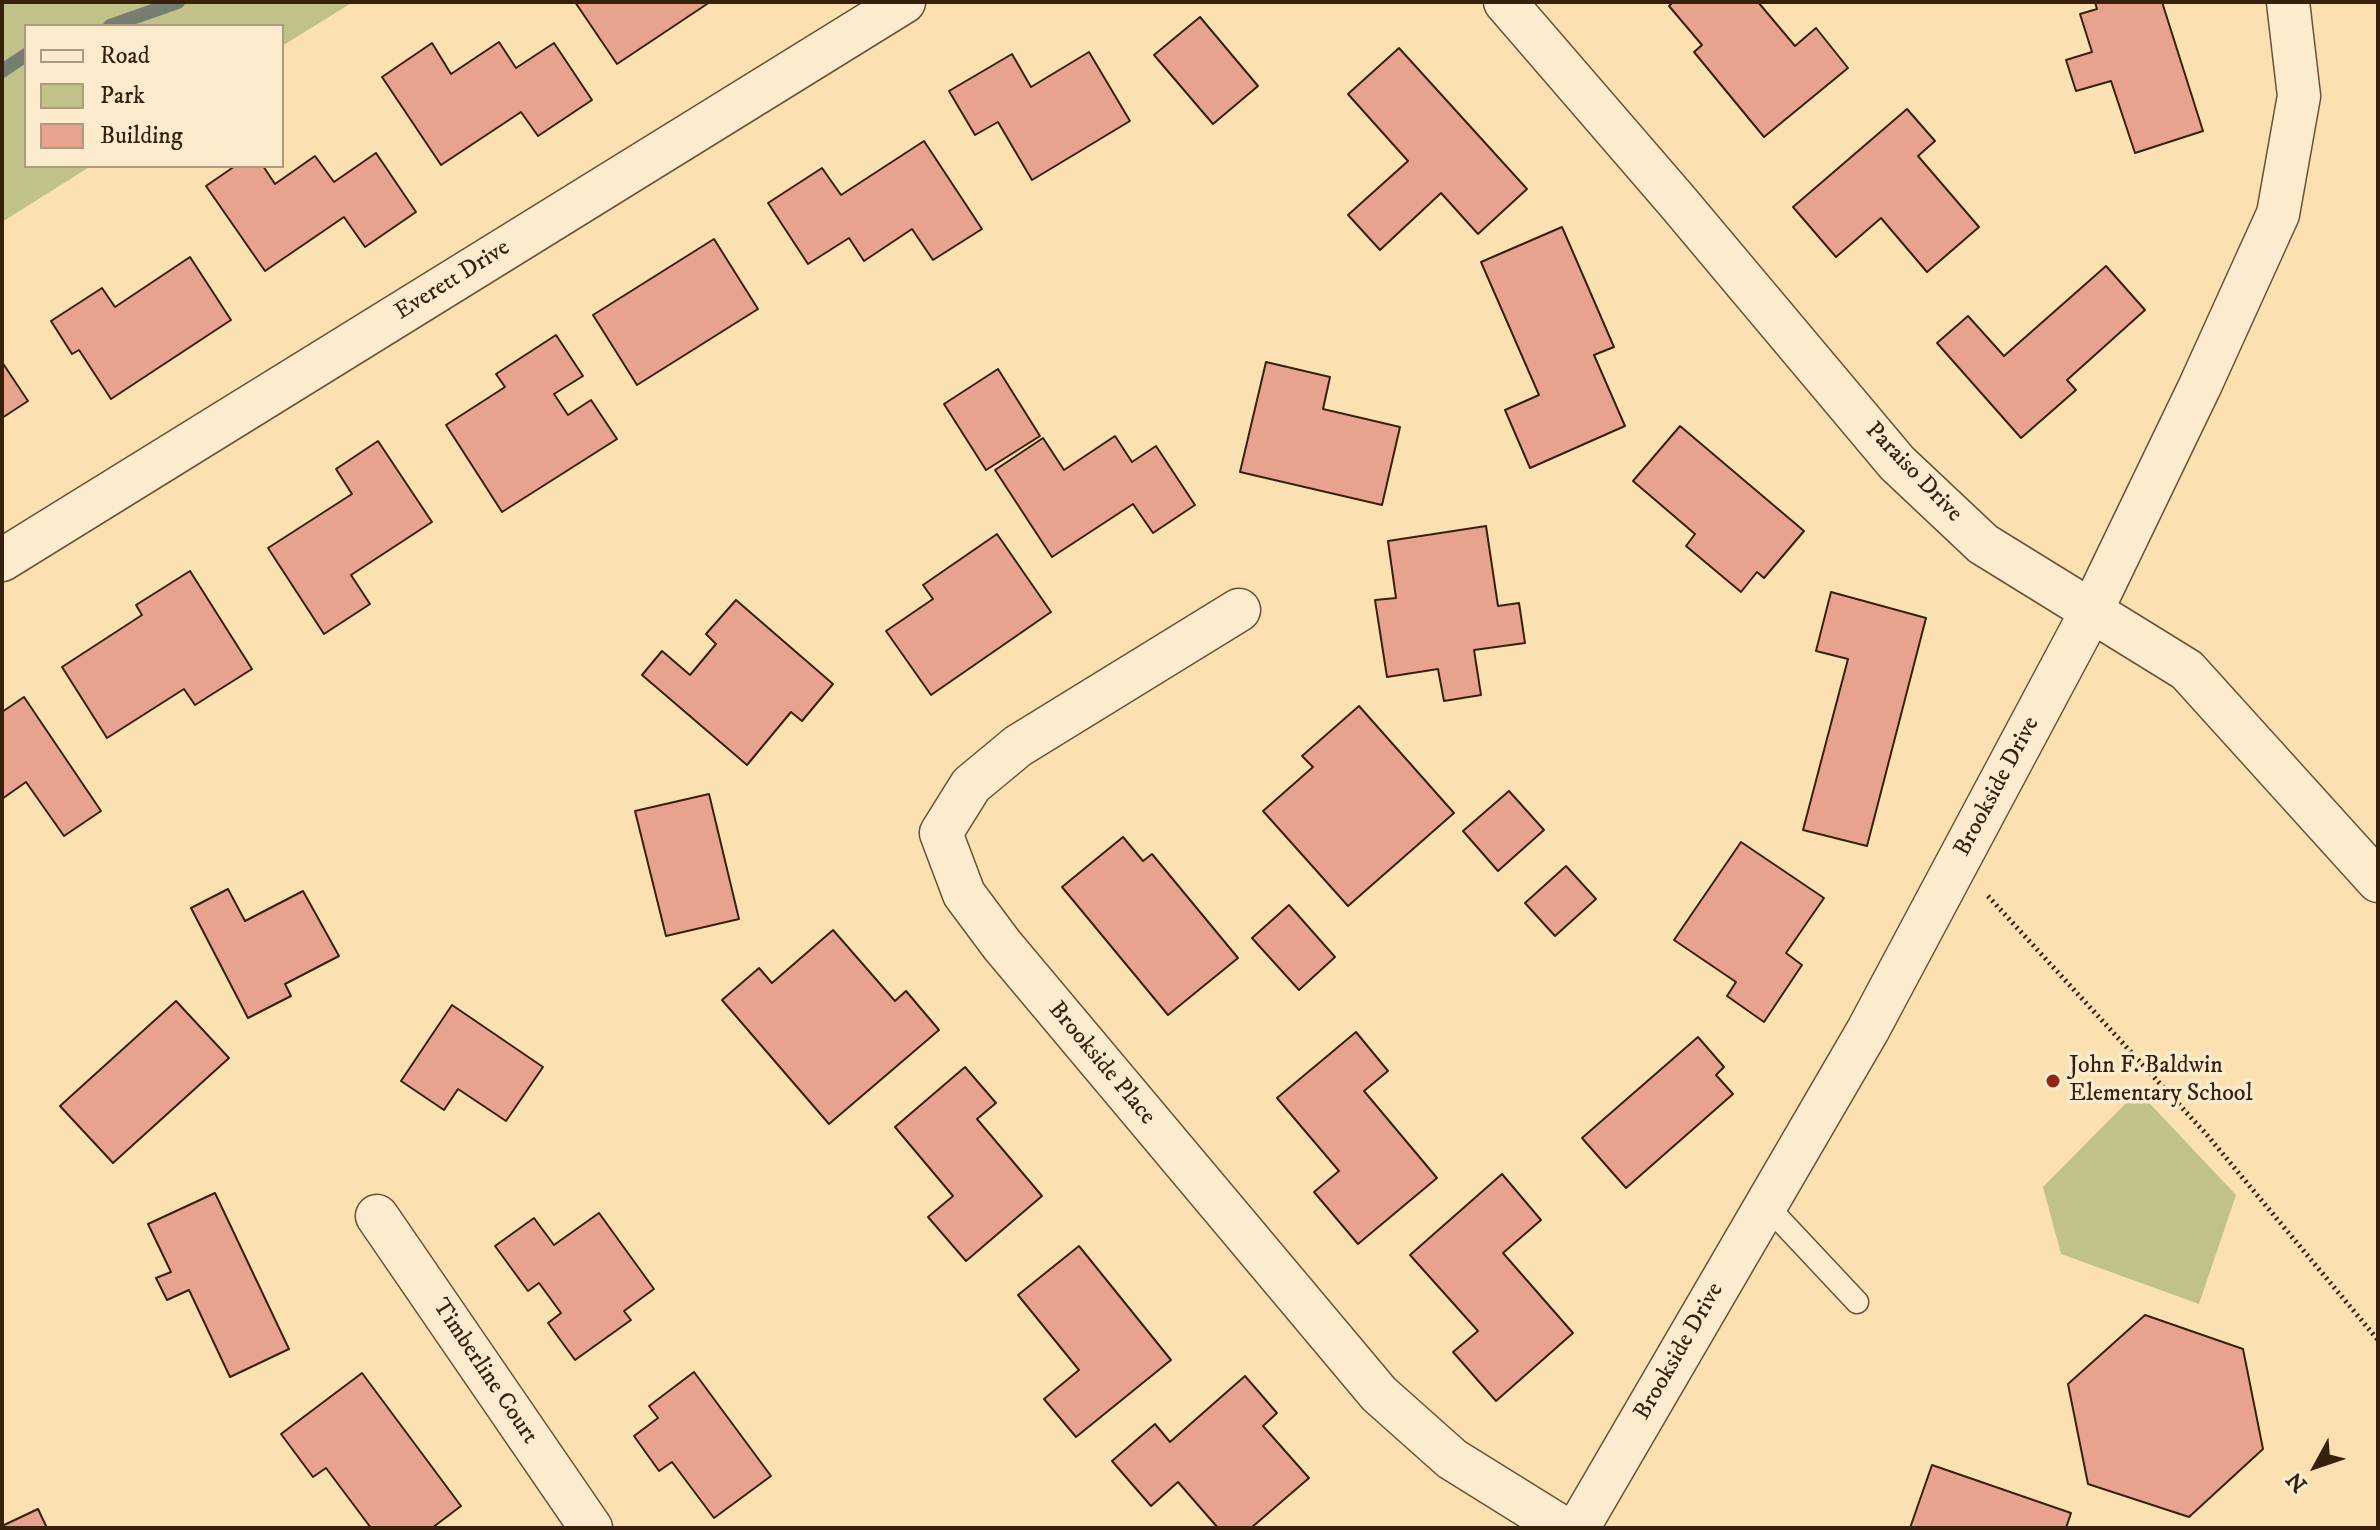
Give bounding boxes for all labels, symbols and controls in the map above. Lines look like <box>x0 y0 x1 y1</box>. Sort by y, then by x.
legend <box>24 24 284 168</box>
text: Road <box>100 41 150 71</box>
text: Park <box>100 81 145 111</box>
text: Building <box>100 121 183 151</box>
street label: Everett Drive <box>390 234 516 328</box>
street label: Paraiso Drive <box>1858 417 1968 529</box>
street label: Brookside Drive <box>1949 712 2047 862</box>
street label: Brookside Place <box>1041 997 1161 1131</box>
place label: John F. Baldwin Elementary School <box>2069 1053 2253 1109</box>
marker: John F. Baldwin Elementary School <box>2044 1072 2062 1090</box>
street label: Brookside Drive <box>1629 1278 1731 1426</box>
street label: Timberline Court <box>425 1294 543 1450</box>
north arrow <box>2276 1426 2356 1506</box>
text: N <box>2281 1466 2313 1497</box>

